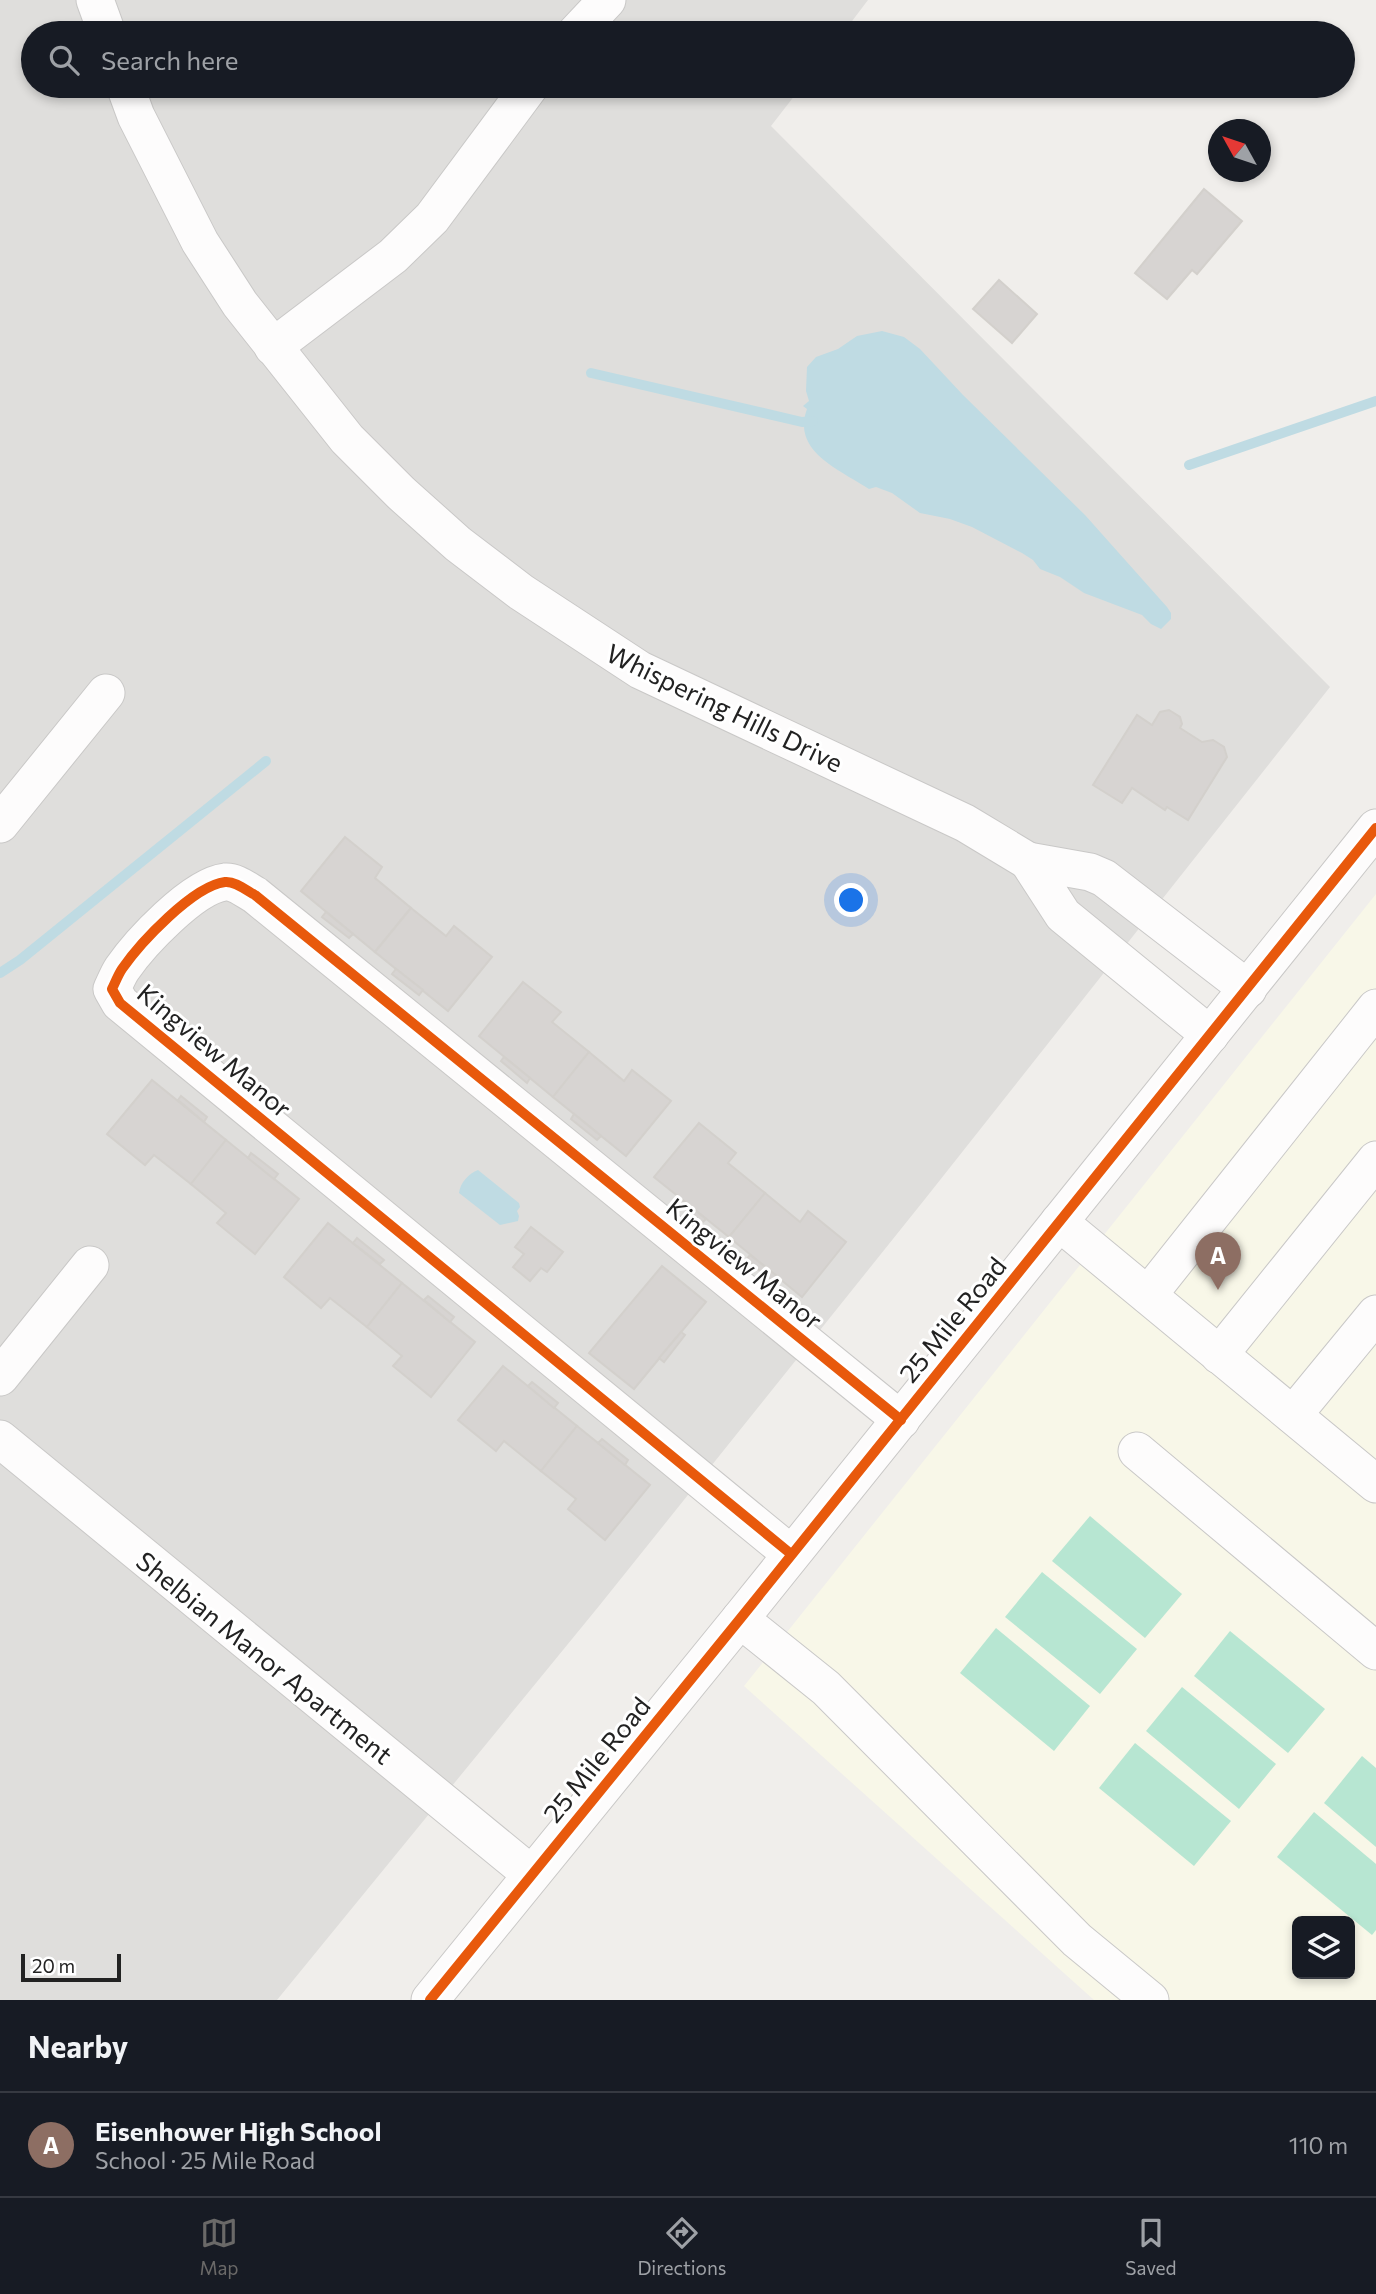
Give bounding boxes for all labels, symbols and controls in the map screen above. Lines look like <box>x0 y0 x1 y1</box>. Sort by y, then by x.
search box <box>21 21 1355 98</box>
icon: search <box>45 41 83 79</box>
text: Search here <box>101 44 239 75</box>
north arrow <box>1208 119 1271 182</box>
street label: Whispering Hills Drive <box>602 636 848 778</box>
your location <box>834 883 868 917</box>
street label: Kingview Manor <box>132 977 298 1123</box>
street label: Kingview Manor <box>661 1191 829 1335</box>
pin: A <box>1195 1232 1241 1290</box>
street label: 25 Mile Road <box>892 1250 1012 1388</box>
street label: Shelbian Manor Apartment <box>131 1544 399 1770</box>
street label: 25 Mile Road <box>536 1690 656 1828</box>
map controls <box>1292 1916 1355 1979</box>
button: layers <box>1292 1916 1355 1979</box>
scale bar <box>21 1951 121 1983</box>
text: 20 m <box>32 1954 75 1977</box>
text: Nearby <box>28 2027 128 2064</box>
text: Eisenhower High School <box>95 2115 381 2146</box>
text: A <box>43 2131 59 2159</box>
text: 110 m <box>1289 2131 1348 2159</box>
text: School · 25 Mile Road <box>95 2146 315 2174</box>
tab: Map <box>199 2214 239 2279</box>
tab: Directions <box>637 2214 727 2279</box>
tab: Saved <box>1125 2214 1177 2279</box>

